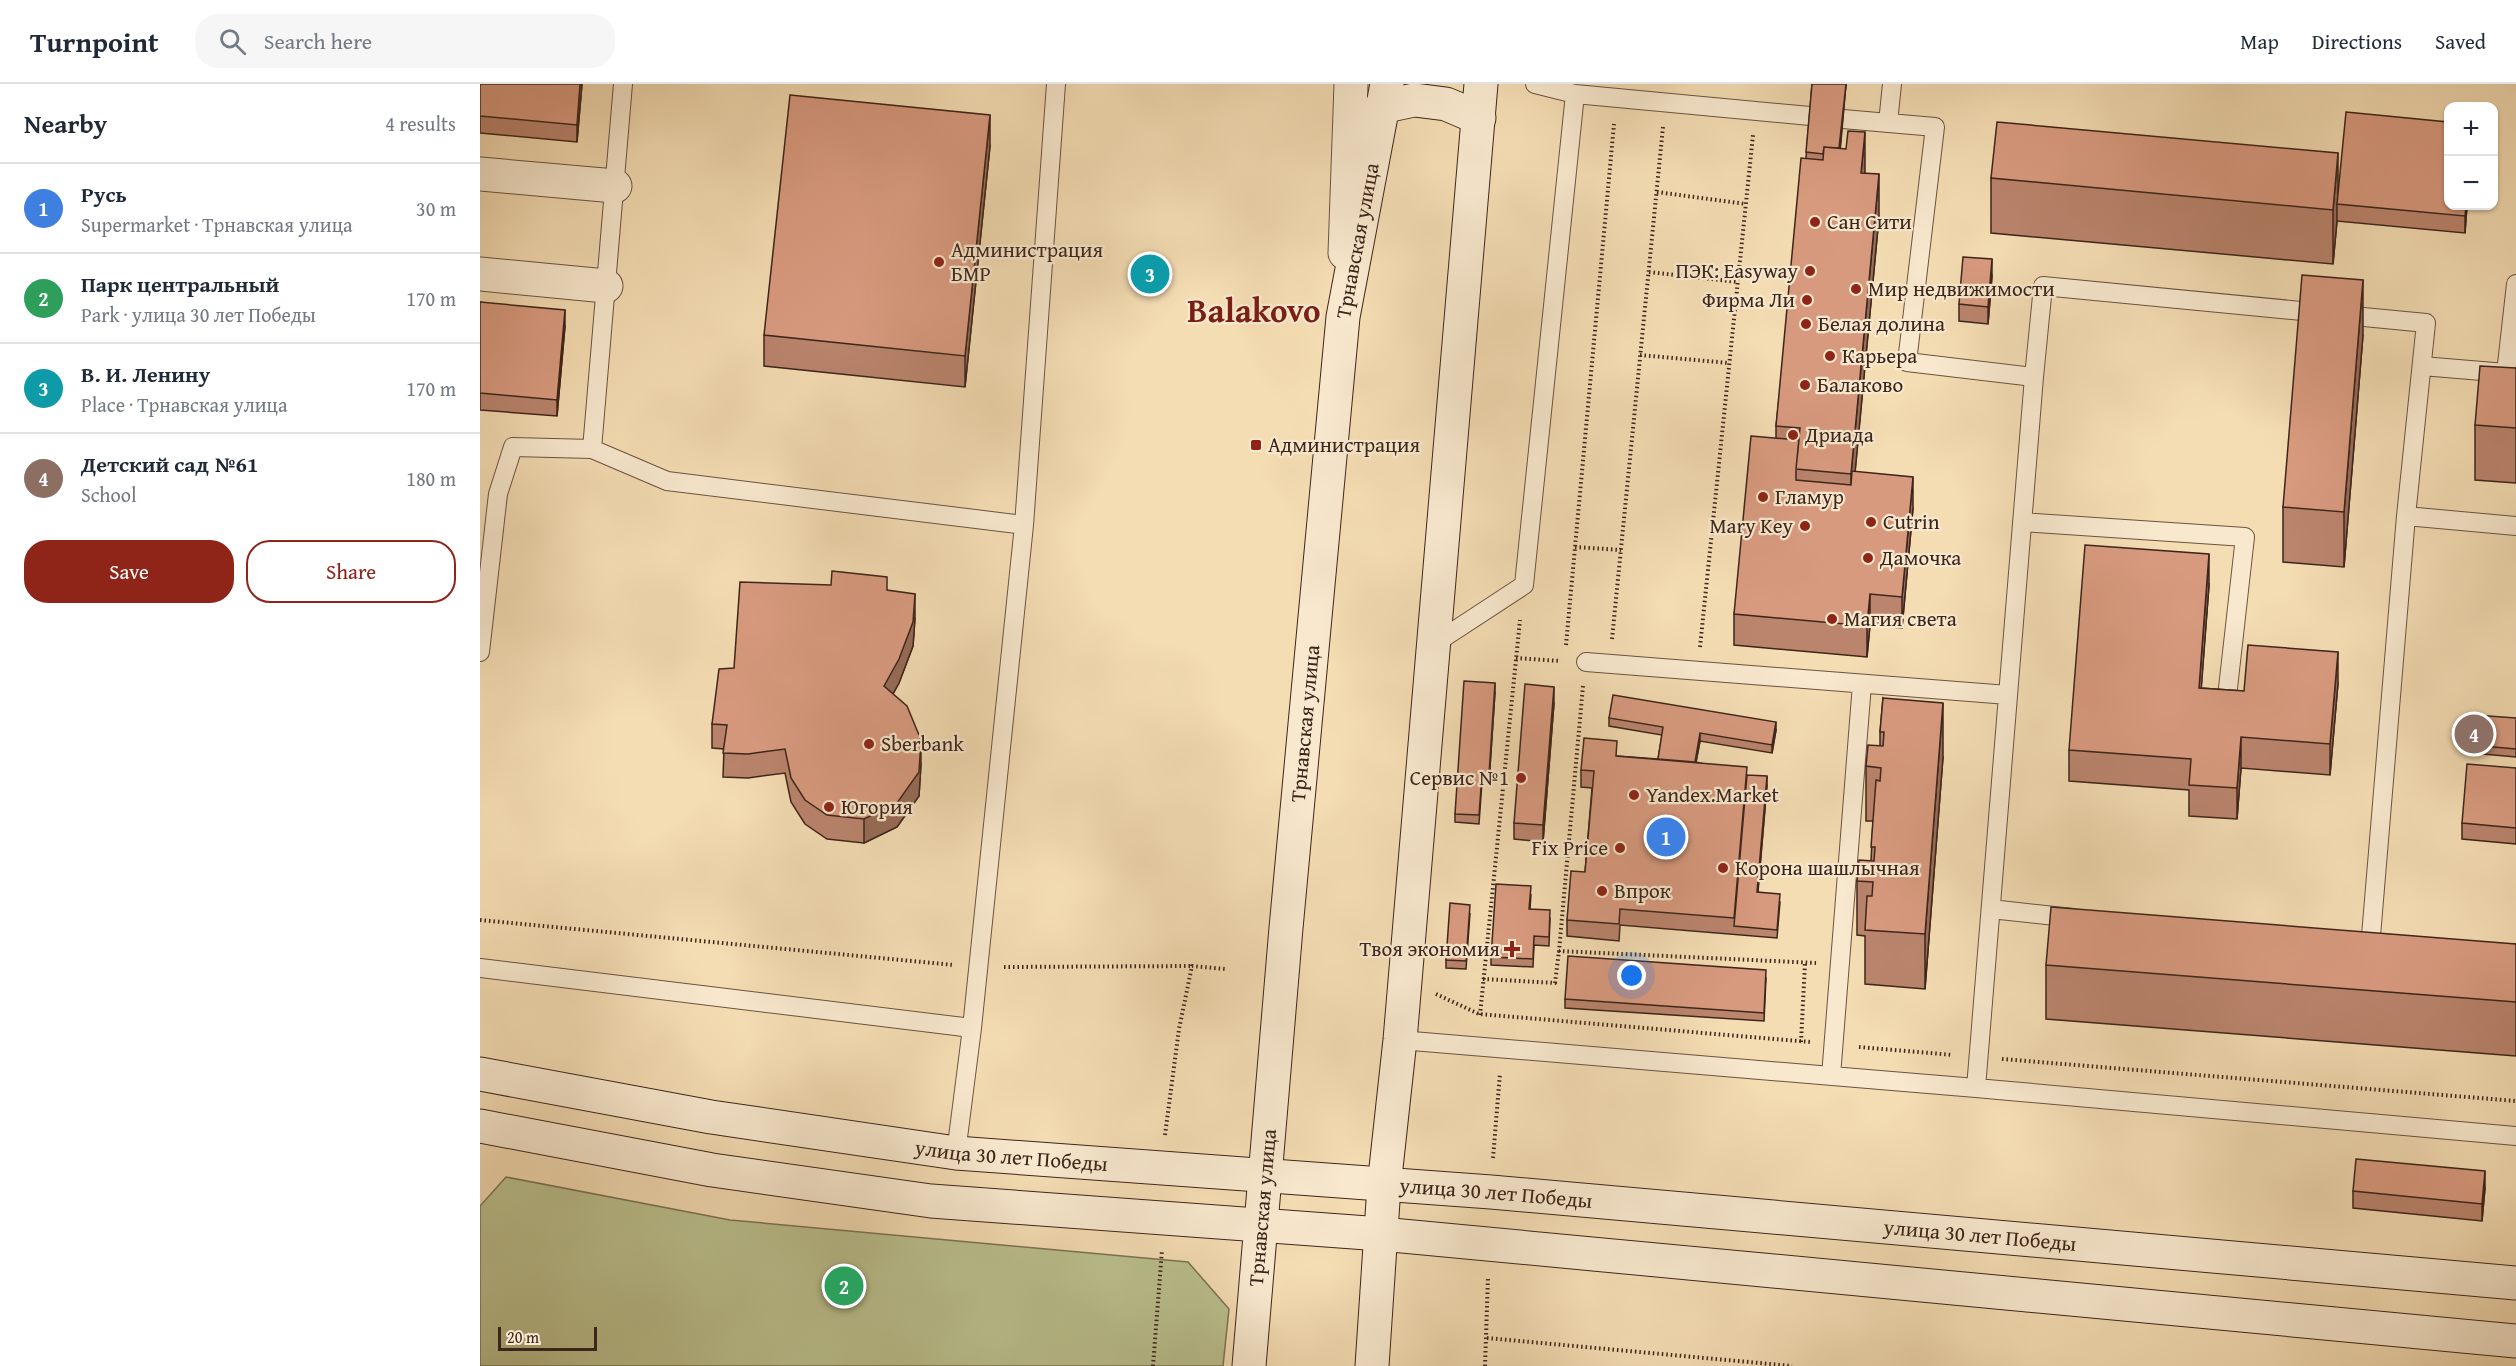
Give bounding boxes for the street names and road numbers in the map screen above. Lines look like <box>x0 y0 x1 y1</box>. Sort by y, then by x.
street label: Трнавская улица <box>1327 160 1387 321</box>
street label: Трнавская улица <box>1282 643 1327 803</box>
street label: Трнавская улица <box>1240 1128 1284 1287</box>
street label: улица 30 лет Победы <box>912 1131 1109 1179</box>
street label: улица 30 лет Победы <box>1397 1169 1594 1216</box>
street label: улица 30 лет Победы <box>1881 1211 2078 1259</box>

